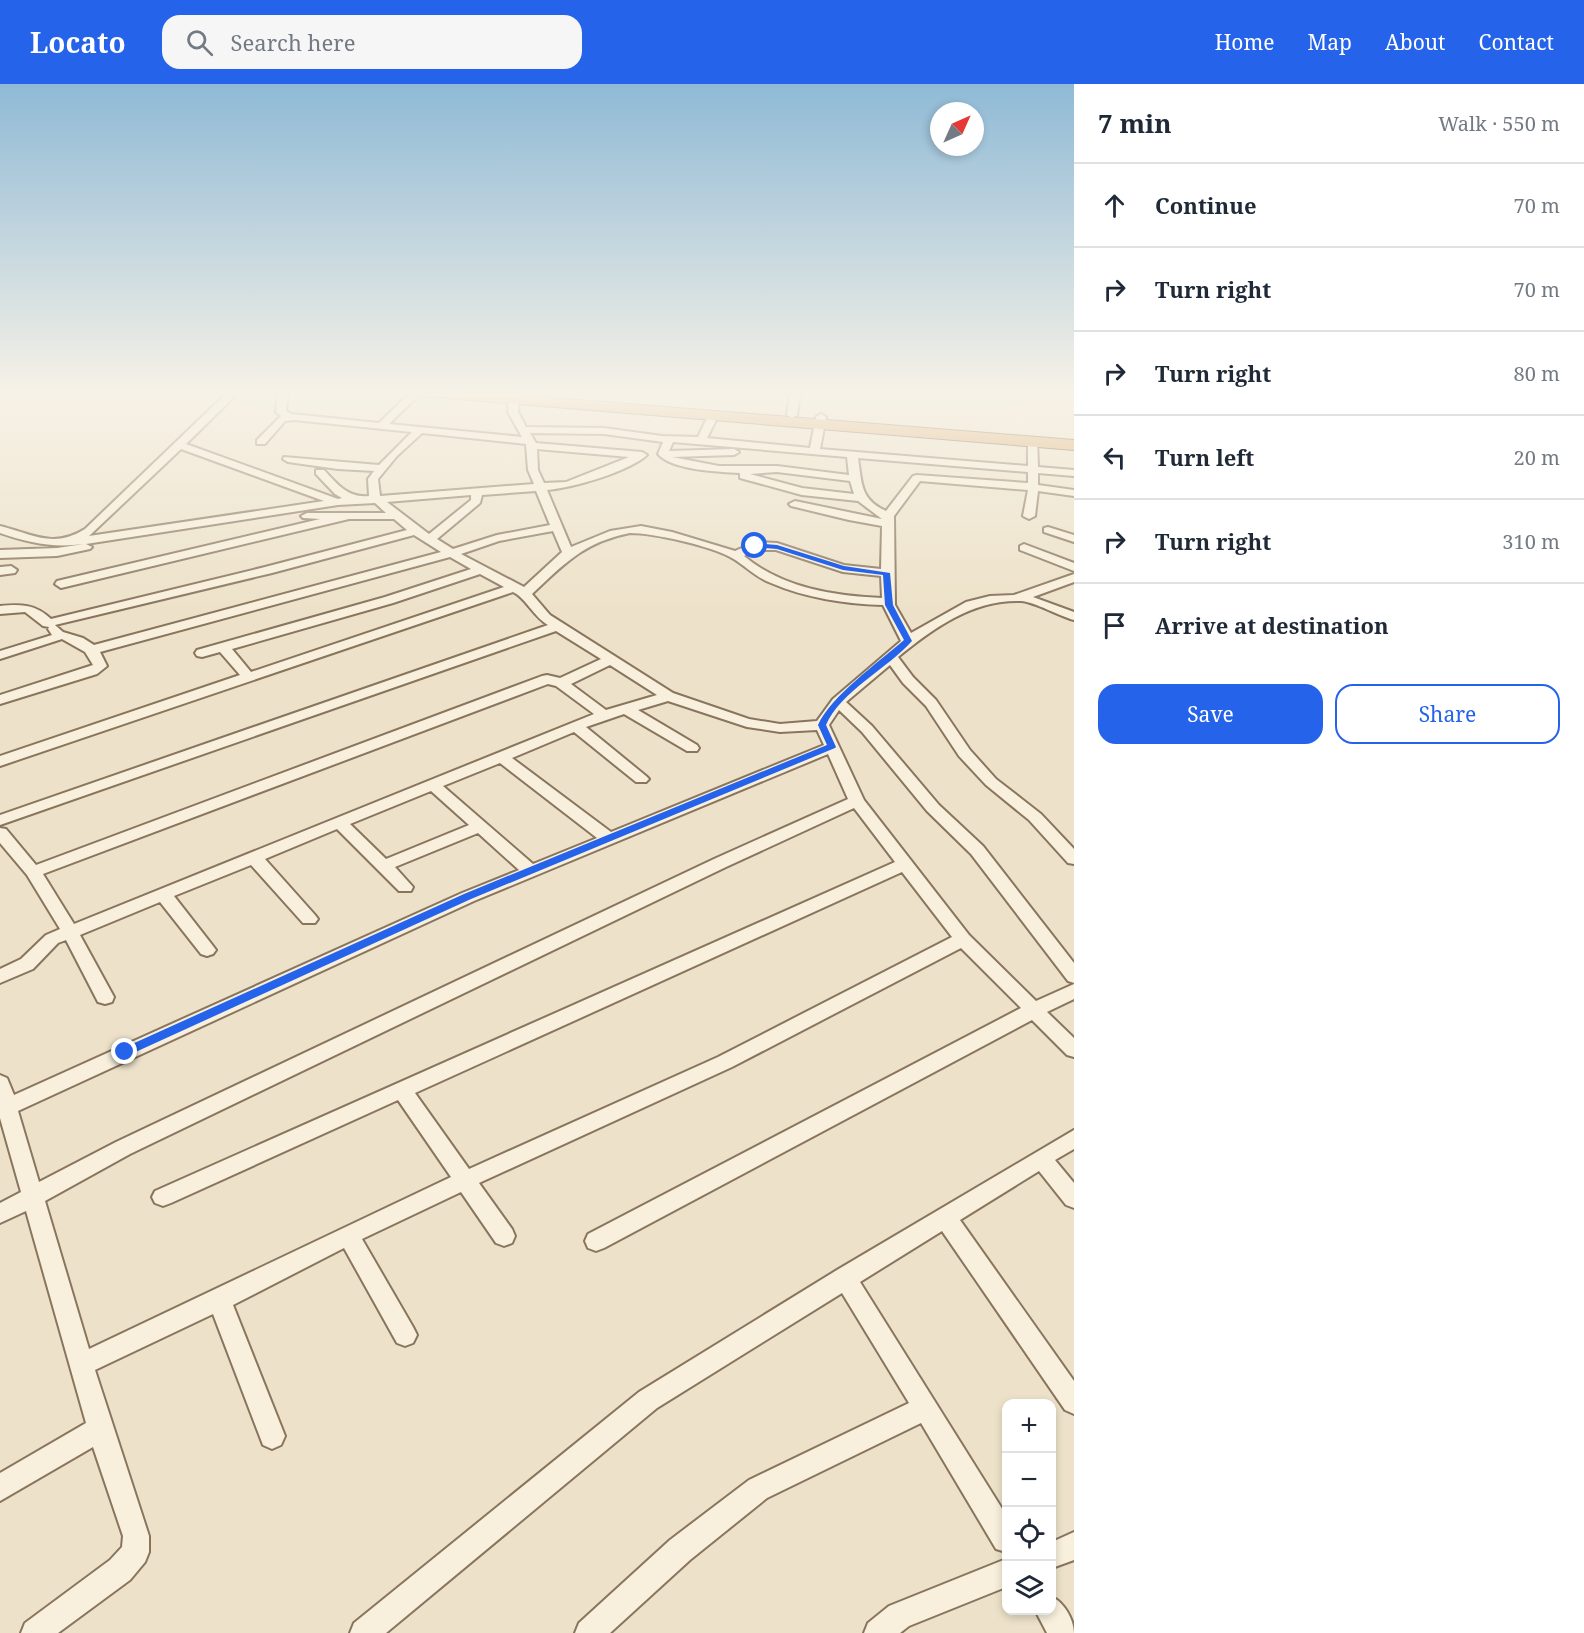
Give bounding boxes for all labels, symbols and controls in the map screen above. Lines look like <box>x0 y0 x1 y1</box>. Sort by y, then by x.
search box <box>162 15 582 69</box>
text: Locato <box>30 23 126 61</box>
icon: search <box>183 26 216 59</box>
text: Search here <box>231 27 355 57</box>
text: Home <box>1215 28 1275 56</box>
text: Map <box>1308 28 1352 56</box>
text: About <box>1385 28 1446 56</box>
text: Contact <box>1479 28 1554 56</box>
north arrow <box>930 102 984 156</box>
text: 7 min <box>1098 105 1172 141</box>
text: Walk · 550 m <box>1438 110 1560 137</box>
icon: ahead <box>1098 189 1131 222</box>
text: Continue <box>1155 190 1257 220</box>
text: 70 m <box>1514 192 1560 219</box>
icon: right <box>1098 273 1131 306</box>
text: Turn right <box>1155 274 1271 304</box>
text: 70 m <box>1514 276 1560 303</box>
icon: right <box>1098 357 1131 390</box>
text: Turn right <box>1155 358 1271 388</box>
text: 80 m <box>1514 360 1560 387</box>
icon: left <box>1098 441 1131 474</box>
text: Turn left <box>1155 442 1254 472</box>
text: 20 m <box>1514 444 1560 471</box>
icon: right <box>1098 525 1131 558</box>
text: Turn right <box>1155 526 1271 556</box>
text: 310 m <box>1502 528 1560 555</box>
route start <box>741 532 767 558</box>
icon: arrive <box>1098 609 1131 642</box>
text: Arrive at destination <box>1155 610 1389 640</box>
button: Save <box>1098 684 1323 744</box>
button: Share <box>1335 684 1560 744</box>
route end <box>111 1038 137 1064</box>
map controls <box>1002 1399 1056 1615</box>
button: + <box>1002 1399 1056 1453</box>
button: − <box>1002 1453 1056 1507</box>
button: locate <box>1002 1507 1056 1561</box>
button: layers <box>1002 1561 1056 1615</box>

